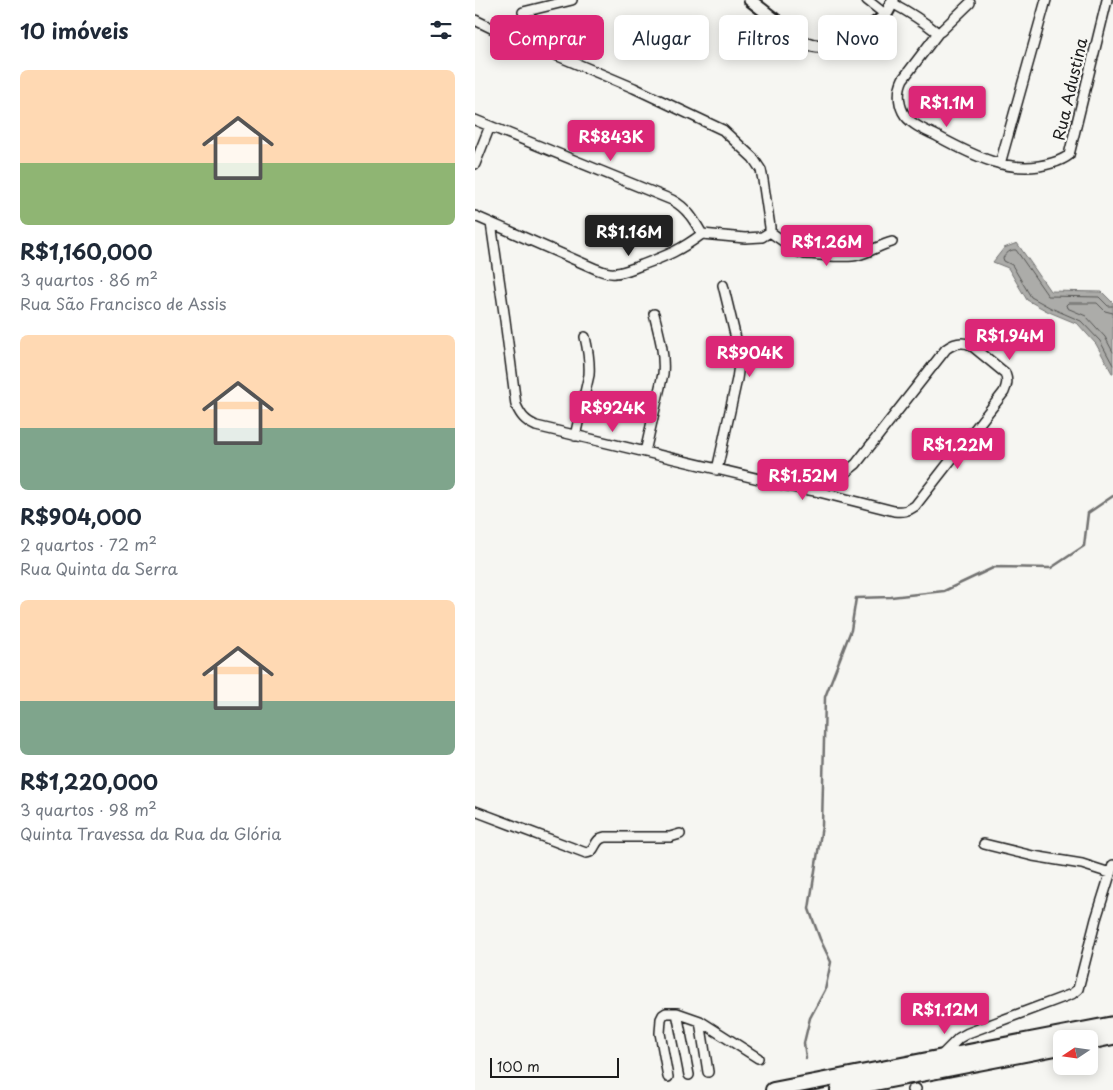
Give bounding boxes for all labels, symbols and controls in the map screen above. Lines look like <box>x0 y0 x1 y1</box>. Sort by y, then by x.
text: 10 imóveis <box>20 14 128 46</box>
chip: Comprar <box>490 15 604 60</box>
chip: Alugar <box>614 15 709 60</box>
chip: Filtros <box>719 15 808 60</box>
chip: Novo <box>818 15 897 60</box>
icon: filters <box>427 16 455 44</box>
street label: Rua Adustina <box>1046 35 1092 142</box>
pin: R$1.1M <box>906 86 988 128</box>
text: R$1.1M <box>920 90 974 114</box>
icon: home <box>193 103 283 193</box>
pin: R$843K <box>570 120 652 162</box>
text: R$843K <box>579 124 643 148</box>
pin: R$1.16M <box>583 214 675 257</box>
text: R$1.16M <box>596 219 662 243</box>
pin: R$1.26M <box>781 224 873 267</box>
text: R$1.26M <box>792 229 862 253</box>
text: R$1,160,000 <box>20 235 153 267</box>
text: 3 quartos · 86 m² <box>20 267 158 291</box>
text: Rua São Francisco de Assis <box>20 291 226 315</box>
pin: R$1.94M <box>964 318 1056 361</box>
text: R$1.94M <box>976 323 1044 347</box>
pin: R$904K <box>709 336 791 378</box>
text: R$904K <box>717 340 783 364</box>
icon: home <box>193 368 283 458</box>
pin: R$924K <box>572 390 654 433</box>
text: R$924K <box>581 395 645 419</box>
pin: R$1.22M <box>912 428 1004 470</box>
text: R$1.22M <box>923 432 993 456</box>
pin: R$1.52M <box>757 458 849 501</box>
text: R$1.52M <box>768 463 838 487</box>
text: R$904,000 <box>20 500 142 532</box>
text: 2 quartos · 72 m² <box>20 532 157 556</box>
text: Rua Quinta da Serra <box>20 556 178 580</box>
icon: home <box>193 633 283 723</box>
text: R$1,220,000 <box>20 765 158 797</box>
text: 3 quartos · 98 m² <box>20 797 157 821</box>
text: Quinta Travessa da Rua da Glória <box>20 821 281 845</box>
pin: R$1.12M <box>899 992 991 1035</box>
text: R$1.12M <box>912 997 978 1021</box>
north arrow <box>1053 1030 1097 1075</box>
map controls <box>1053 1030 1098 1075</box>
scale bar <box>490 1055 619 1078</box>
text: 100 m <box>497 1056 540 1077</box>

